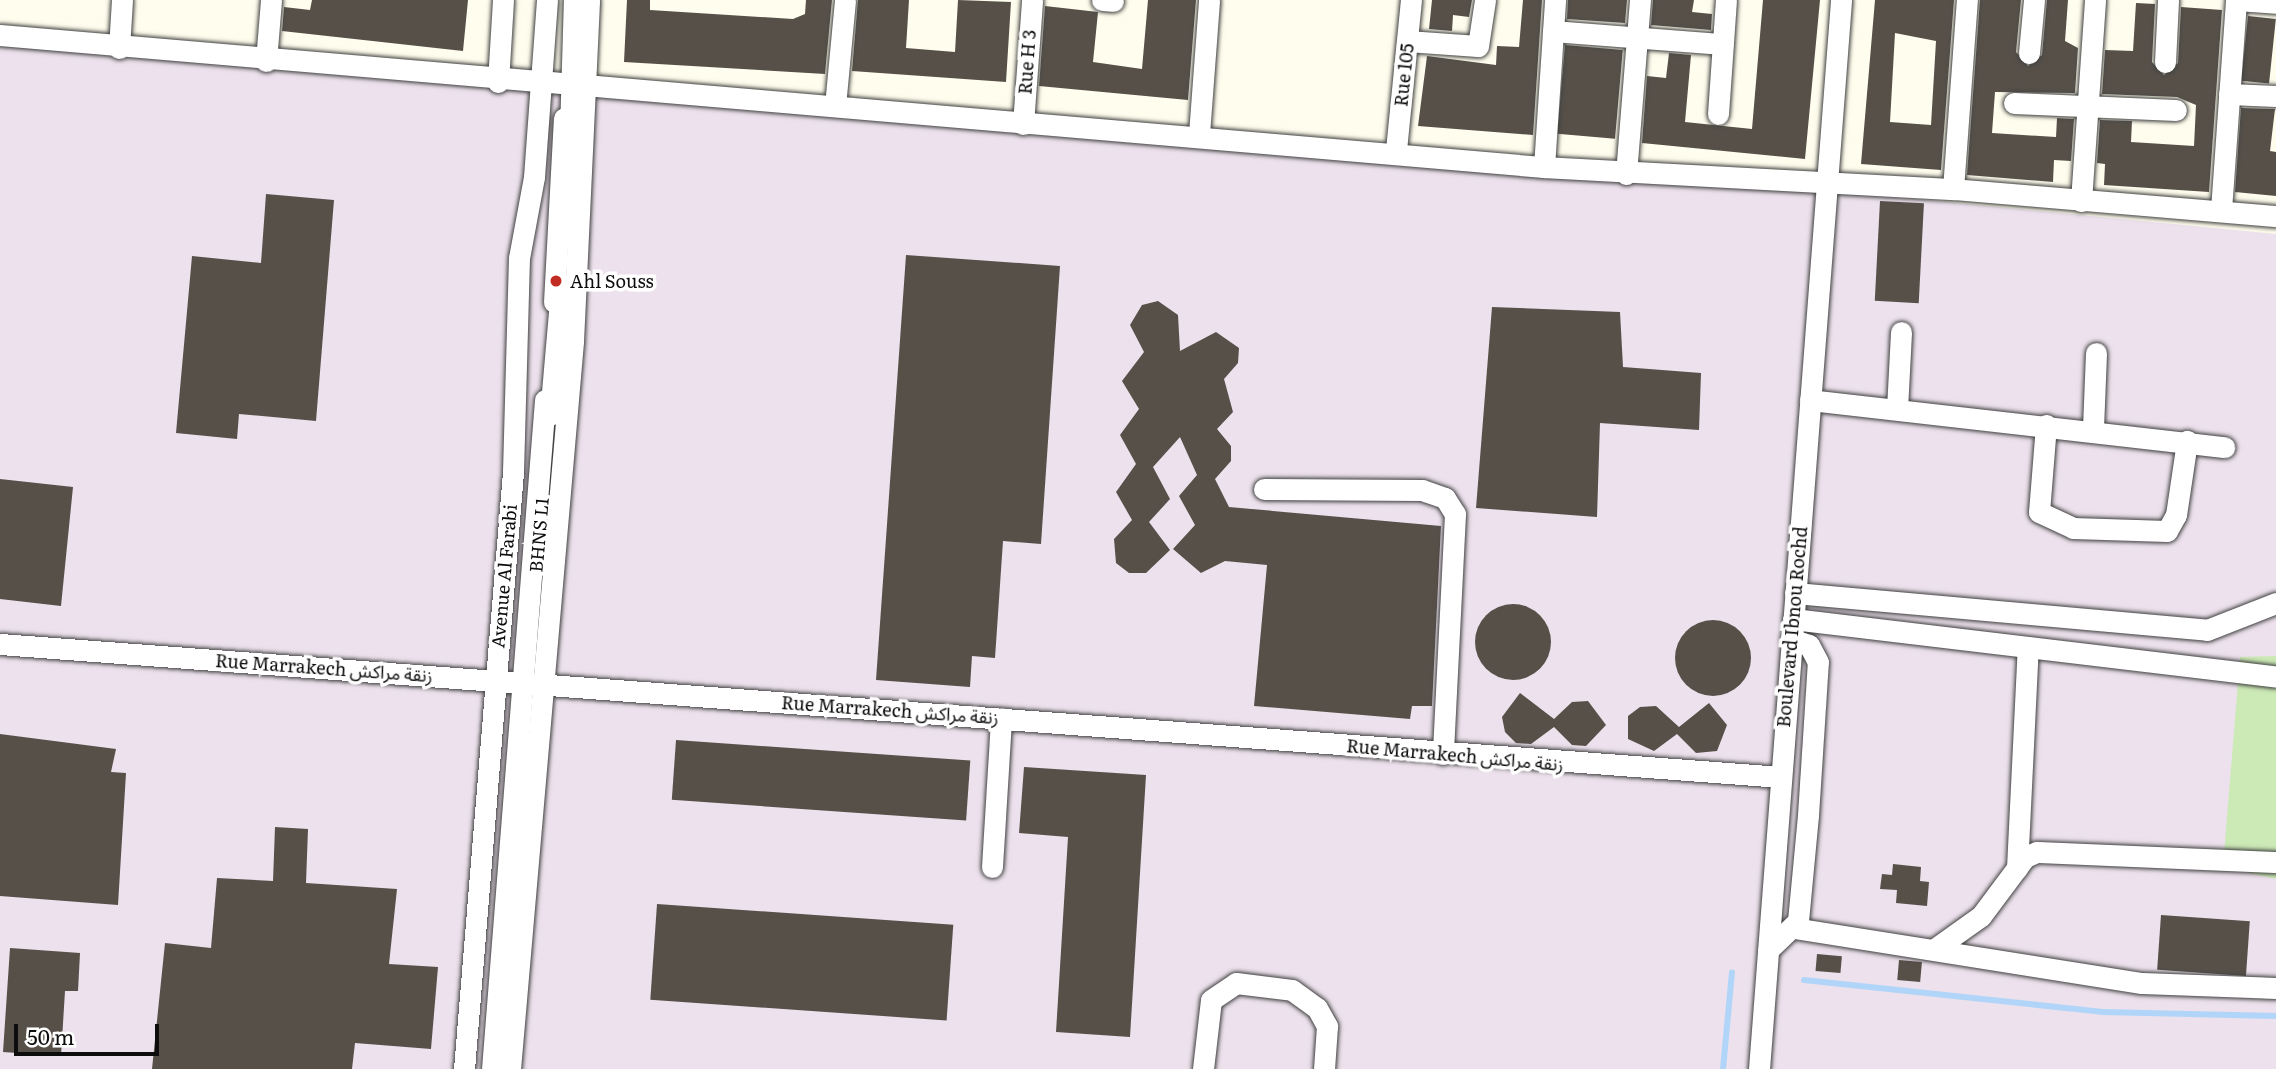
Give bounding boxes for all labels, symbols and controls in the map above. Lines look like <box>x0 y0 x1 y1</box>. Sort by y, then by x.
street label: Rue H 3 <box>1014 29 1040 95</box>
street label: Rue 105 <box>1390 42 1418 108</box>
place label: Ahl Souss <box>570 270 654 292</box>
marker: Ahl Souss <box>548 273 564 289</box>
street label: BHNS L1 <box>525 497 553 573</box>
street label: Avenue Al Farabi <box>487 503 521 649</box>
street label: Boulevard Ibnou Rochd <box>1772 526 1812 728</box>
street label: Rue Marrakech زنقة مراكش <box>215 650 433 686</box>
street label: Rue Marrakech زنقة مراكش <box>781 692 999 728</box>
street label: Rue Marrakech زنقة مراكش <box>1346 735 1564 775</box>
scale bar <box>18 1010 163 1054</box>
text: 50 m <box>27 1020 74 1051</box>

